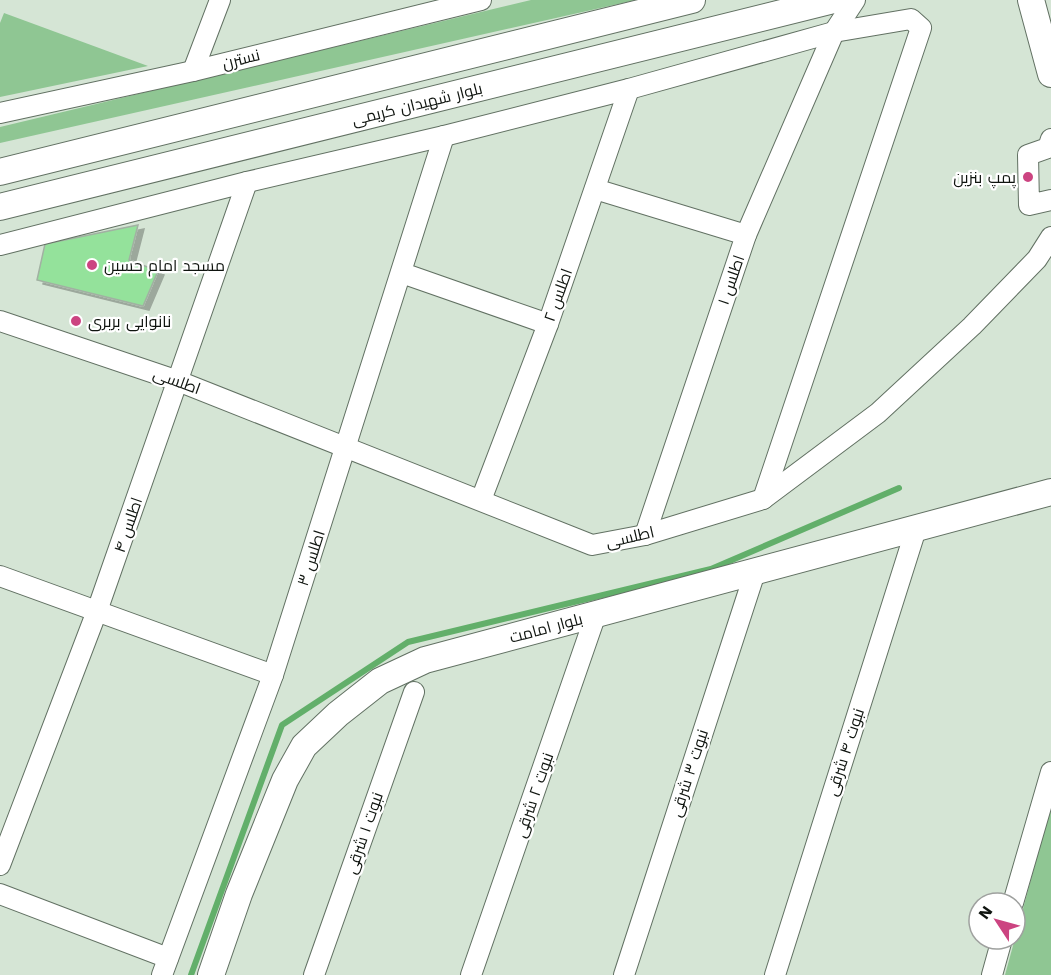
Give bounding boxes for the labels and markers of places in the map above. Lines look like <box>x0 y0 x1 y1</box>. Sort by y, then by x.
place label: پمپ بنزین <box>953 168 1017 189</box>
marker: پمپ بنزین <box>1021 170 1035 184</box>
place label: مسجد امام حسین <box>104 256 225 277</box>
marker: مسجد امام حسین <box>85 258 99 272</box>
place label: نانوایی بربری <box>88 312 171 332</box>
marker: نانوایی بربری <box>69 314 83 328</box>

